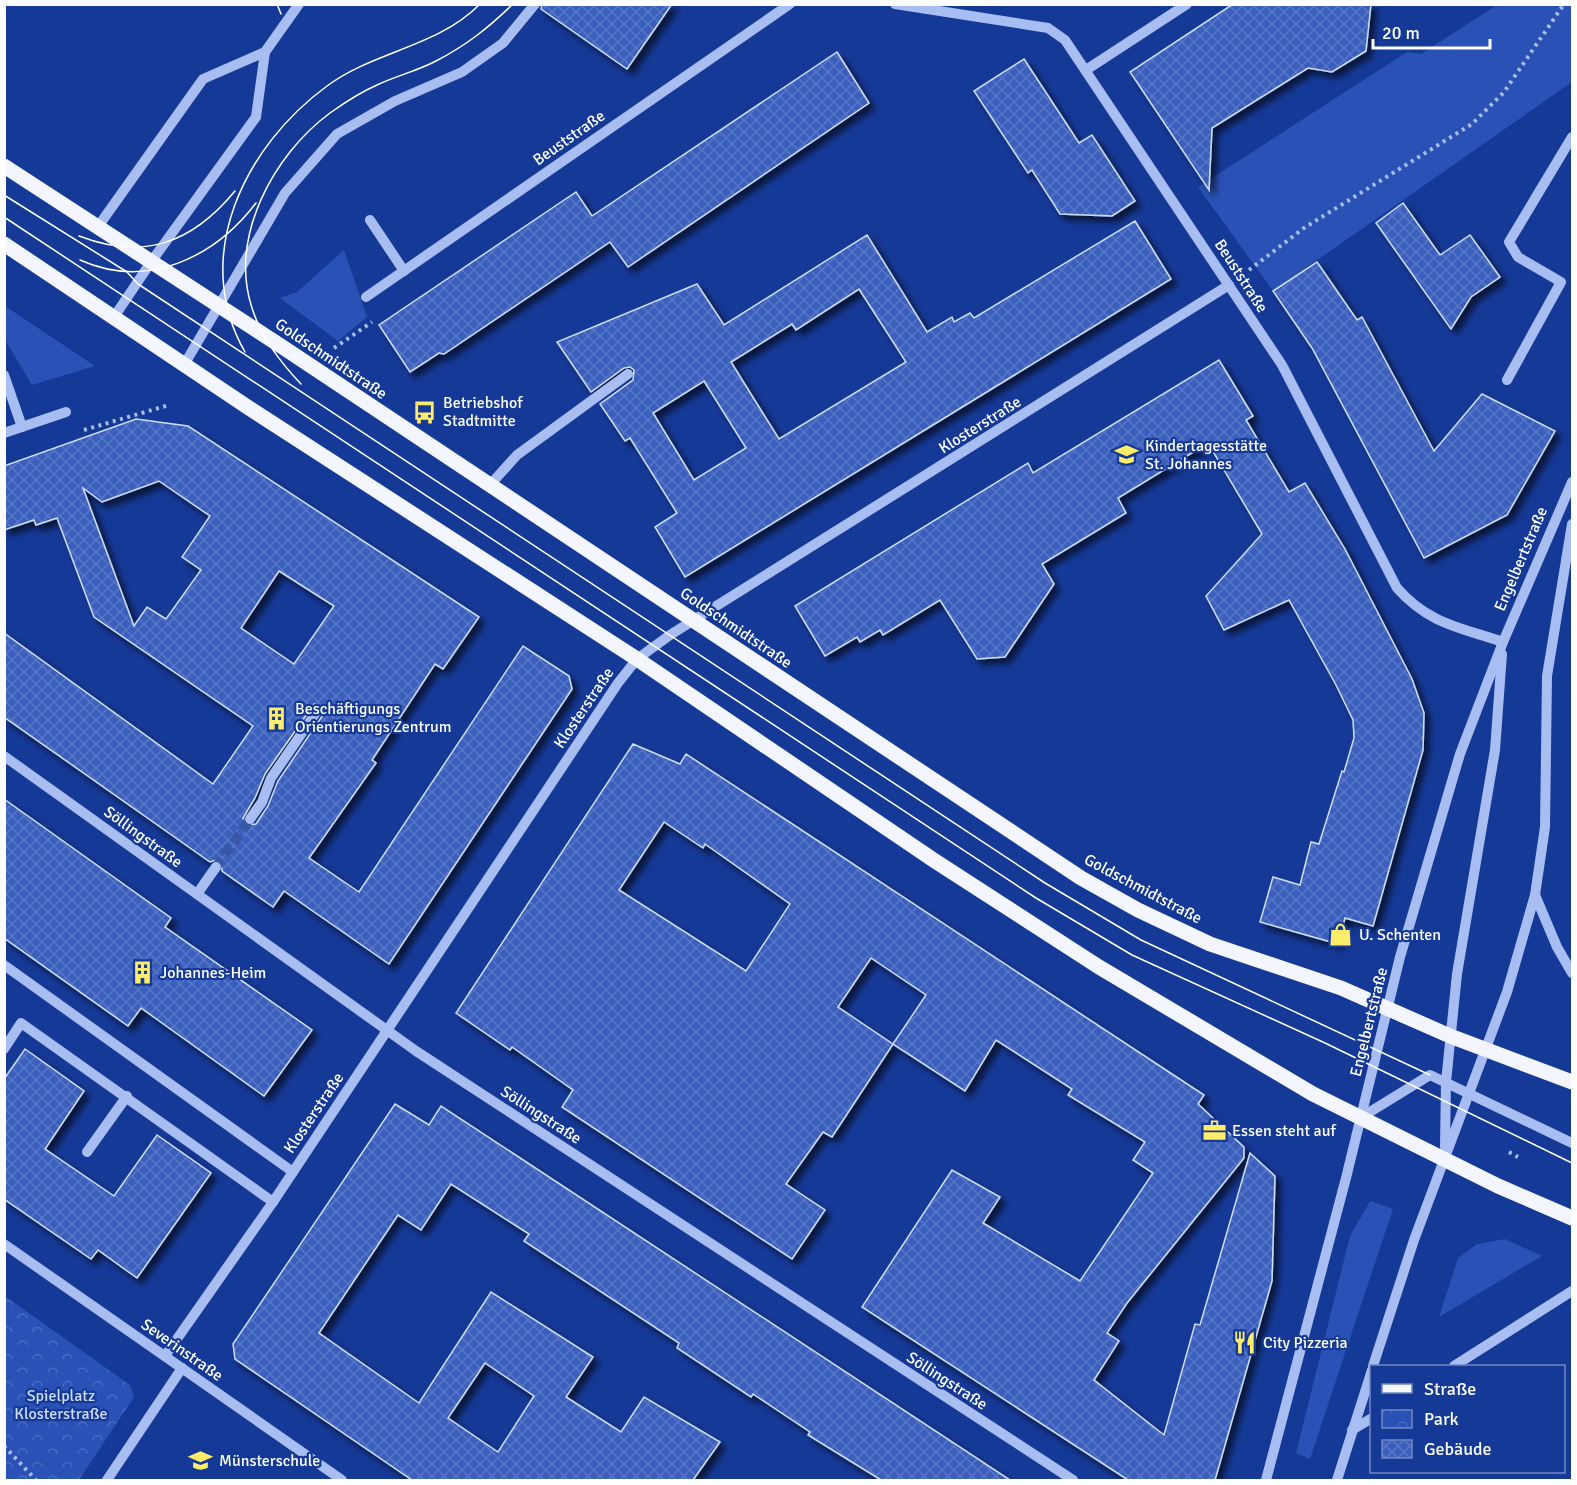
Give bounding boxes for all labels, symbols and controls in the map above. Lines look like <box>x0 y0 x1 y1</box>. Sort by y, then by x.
scale bar <box>1373 12 1490 50</box>
text: 20 m <box>1382 22 1420 44</box>
street label: Beuststraße <box>529 106 609 170</box>
street label: Beuststraße <box>1210 236 1272 316</box>
street label: Goldschmidtstraße <box>271 314 391 404</box>
street label: Klosterstraße <box>935 392 1025 458</box>
place label: Betriebshof Stadtmitte <box>443 393 523 431</box>
bus stop icon: Betriebshof Stadtmitte <box>412 399 438 425</box>
place label: Kindertagesstätte St. Johannes <box>1145 436 1267 474</box>
school or university icon: Kindertagesstätte St. Johannes <box>1114 442 1140 468</box>
street label: Engelbertstraße <box>1490 504 1552 614</box>
street label: Goldschmidtstraße <box>676 583 796 673</box>
street label: Klosterstraße <box>550 664 618 752</box>
place label: Beschäftigungs Orientierungs Zentrum <box>295 699 451 737</box>
building icon: Beschäftigungs Orientierungs Zentrum <box>264 705 290 731</box>
street label: Söllingstraße <box>100 802 186 872</box>
street label: Goldschmidtstraße <box>1081 850 1205 928</box>
shop icon: U. Schenten <box>1328 922 1354 948</box>
place label: U. Schenten <box>1359 925 1441 945</box>
building icon: Johannes-Heim <box>129 960 155 986</box>
place label: Johannes-Heim <box>160 963 266 983</box>
street label: Engelbertstraße <box>1346 965 1392 1079</box>
street label: Klosterstraße <box>280 1069 348 1157</box>
street label: Söllingstraße <box>497 1081 585 1149</box>
office icon: Essen steht auf <box>1201 1118 1227 1144</box>
place label: Essen steht auf <box>1232 1121 1336 1141</box>
street label: Severinstraße <box>137 1314 227 1386</box>
restaurant icon: City Pizzeria <box>1232 1330 1258 1356</box>
place label: City Pizzeria <box>1263 1333 1348 1353</box>
street label: Söllingstraße <box>903 1347 991 1415</box>
legend <box>1370 1365 1565 1473</box>
text: Straße <box>1424 1378 1476 1400</box>
park label: Spielplatz Klosterstraße <box>14 1386 108 1424</box>
text: Park <box>1424 1408 1459 1430</box>
text: Gebäude <box>1424 1438 1492 1460</box>
school or university icon: Münsterschule <box>188 1448 214 1474</box>
place label: Münsterschule <box>219 1451 320 1471</box>

